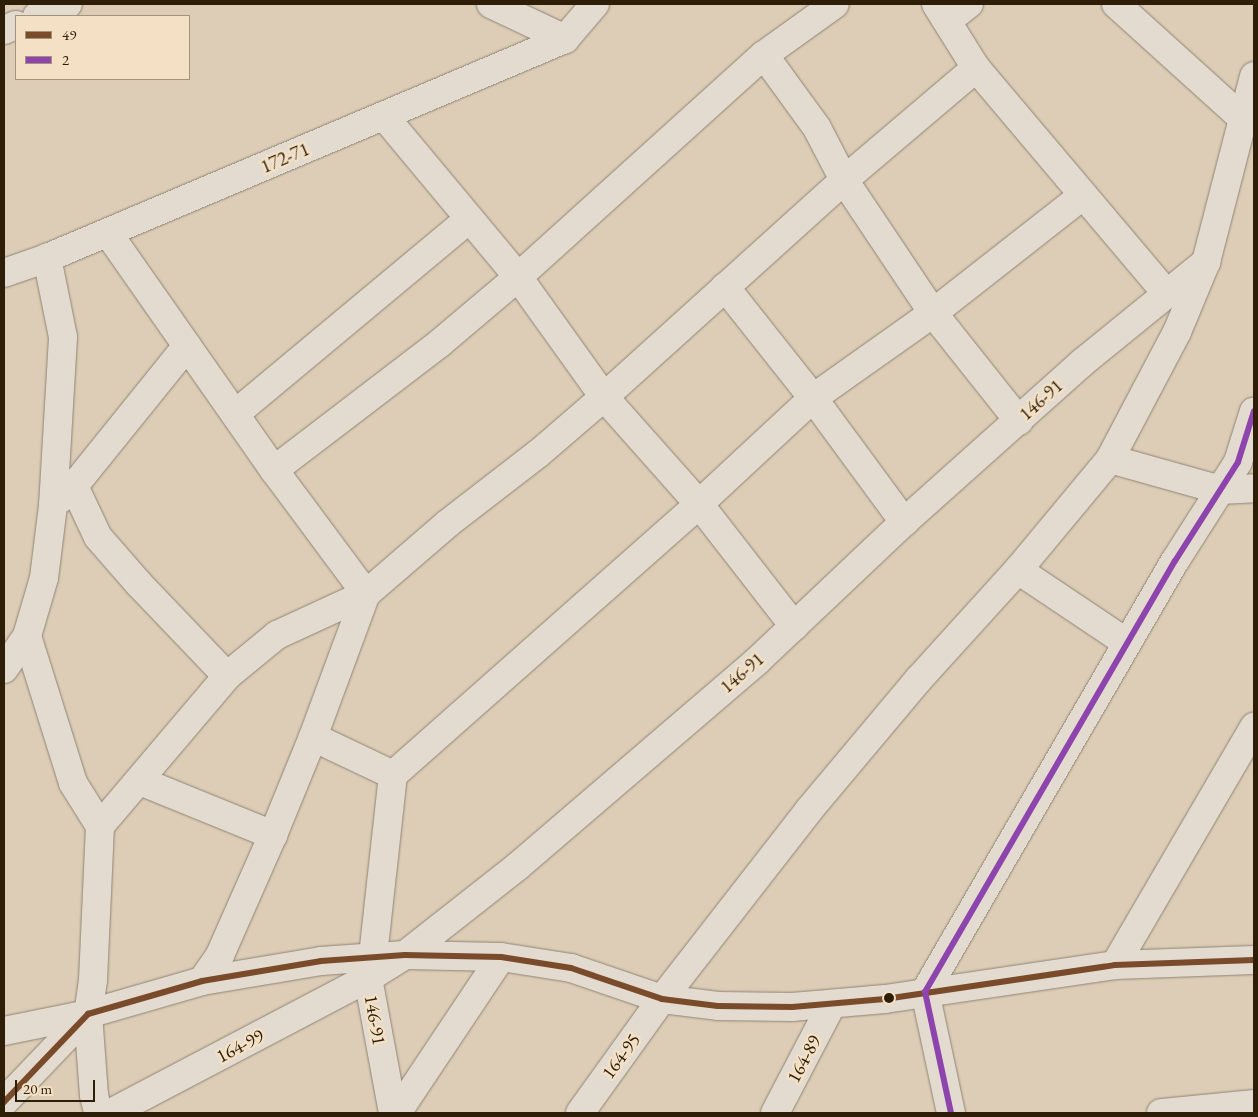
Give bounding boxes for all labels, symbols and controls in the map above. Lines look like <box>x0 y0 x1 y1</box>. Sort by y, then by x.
legend <box>15 15 190 80</box>
text: 49 <box>62 25 76 44</box>
text: 2 <box>62 50 69 69</box>
street label: 172-71 <box>257 138 313 178</box>
street label: 146-91 <box>1014 375 1068 425</box>
street label: 146-91 <box>715 648 769 698</box>
street label: 146-91 <box>359 993 391 1047</box>
unlabelled marker <box>884 993 894 1003</box>
street label: 164-99 <box>212 1024 268 1068</box>
street label: 164-95 <box>597 1029 645 1083</box>
street label: 164-89 <box>782 1031 826 1087</box>
scale bar <box>18 1070 98 1102</box>
text: 20 m <box>23 1079 52 1098</box>

